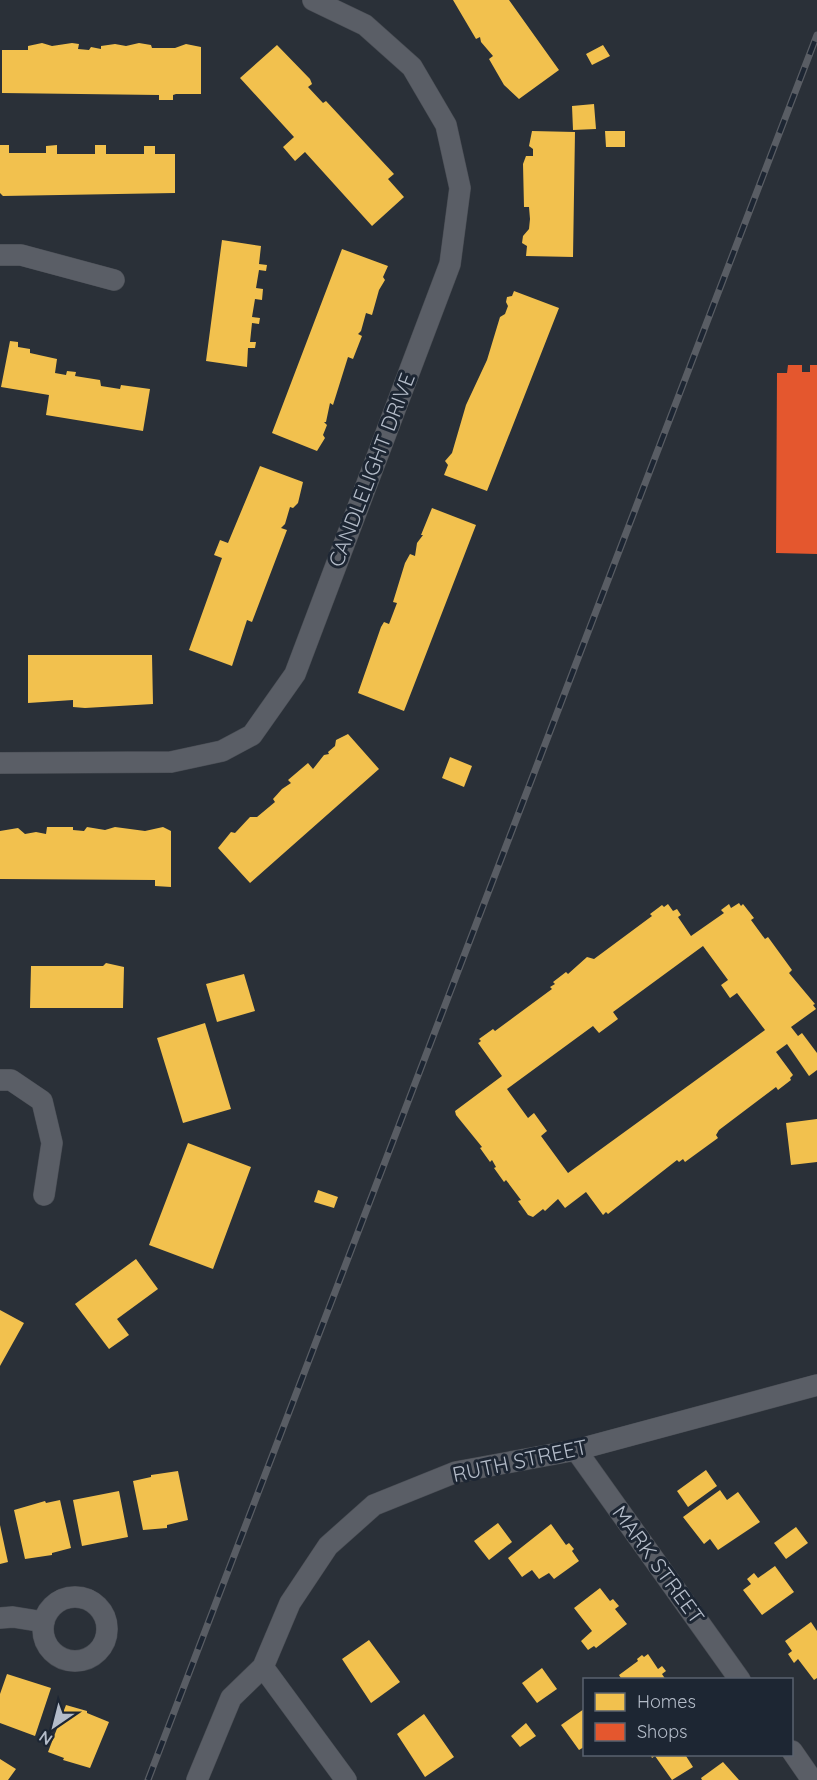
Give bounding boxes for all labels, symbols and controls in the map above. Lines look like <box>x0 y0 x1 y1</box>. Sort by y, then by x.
street label: CANDLELIGHT DRIVE <box>322 369 420 570</box>
street label: RUTH STREET <box>450 1433 590 1487</box>
street label: MARK STREET <box>607 1500 710 1629</box>
legend <box>583 1678 793 1756</box>
text: Homes <box>637 1690 696 1713</box>
north arrow <box>24 1696 84 1756</box>
text: Shops <box>637 1720 688 1743</box>
text: N <box>35 1727 56 1750</box>

